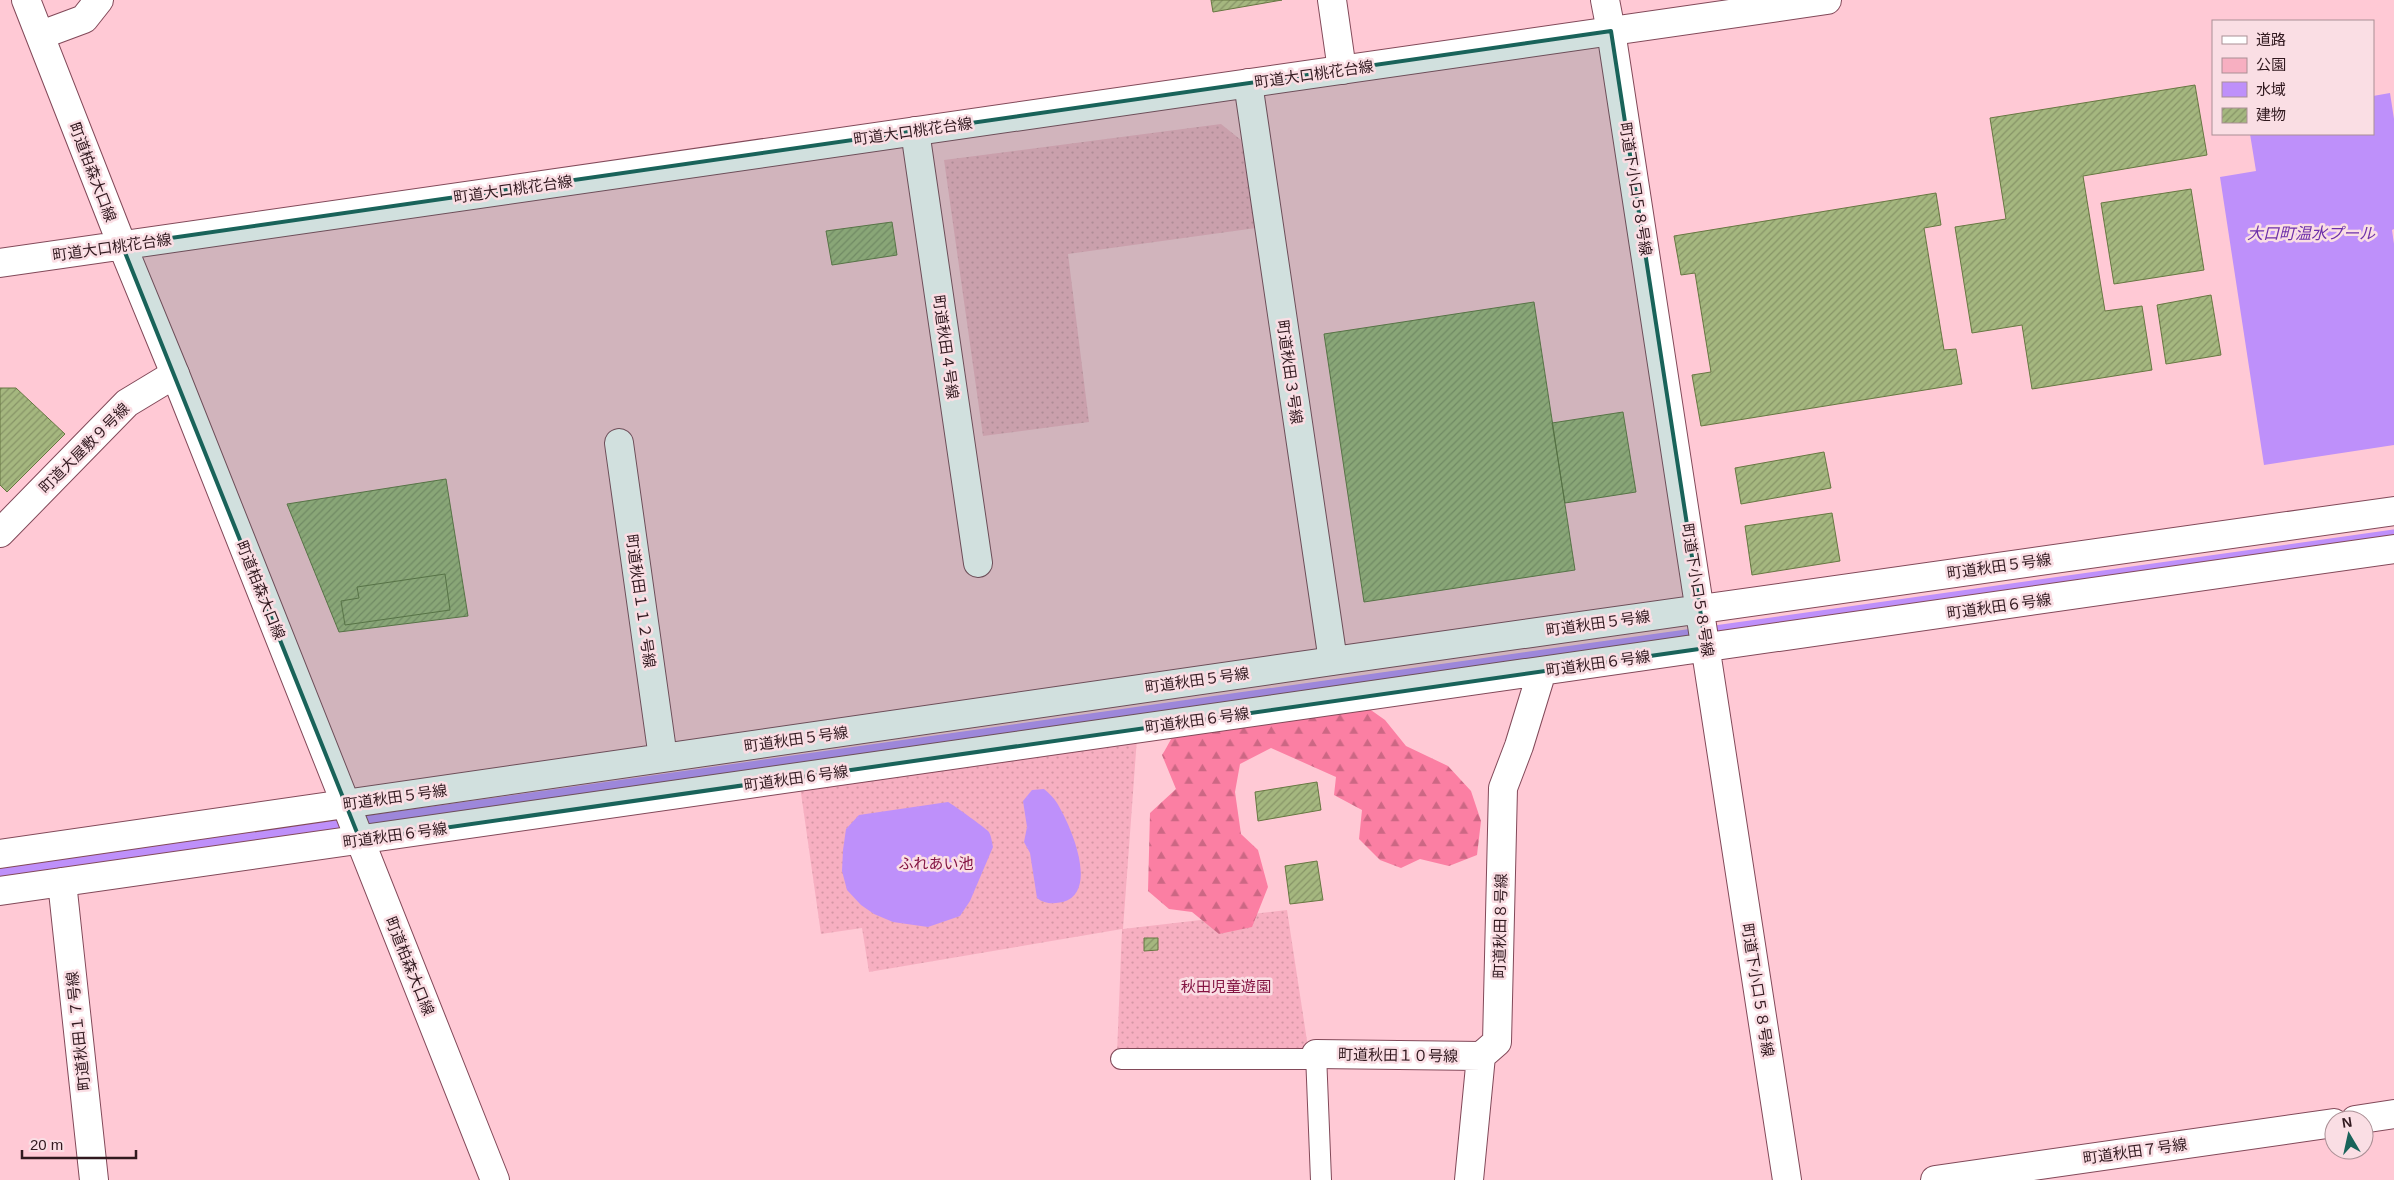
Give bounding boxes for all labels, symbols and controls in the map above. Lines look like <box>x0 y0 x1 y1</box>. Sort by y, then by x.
legend <box>2212 20 2374 135</box>
text: 道路 <box>2256 31 2286 48</box>
text: 公園 <box>2256 56 2286 73</box>
street label: 町道大口桃花台線 <box>1253 57 1375 91</box>
text: 水域 <box>2256 81 2286 98</box>
text: 建物 <box>2256 106 2286 123</box>
street label: 町道大口桃花台線 <box>852 114 974 148</box>
street label: 町道柏森大口線 <box>66 120 120 224</box>
street label: 町道下小口５８号線 <box>1617 121 1655 257</box>
street label: 町道大口桃花台線 <box>452 172 574 206</box>
water label: 大口町温水プール <box>2247 225 2376 242</box>
street label: 町道大口桃花台線 <box>51 230 173 264</box>
street label: 町道秋田４号線 <box>930 294 962 400</box>
street label: 町道秋田３号線 <box>1274 319 1306 425</box>
street label: 町道大屋敷９号線 <box>36 400 132 496</box>
street label: 町道下小口５８号線 <box>1679 522 1717 658</box>
street label: 町道秋田１１２号線 <box>623 533 659 669</box>
street label: 町道柏森大口線 <box>233 538 289 642</box>
street label: 町道秋田５号線 <box>1946 550 2052 582</box>
street label: 町道秋田６号線 <box>1946 590 2052 622</box>
street label: 町道秋田５号線 <box>1545 607 1651 639</box>
street label: 町道秋田６号線 <box>1545 647 1651 679</box>
street label: 町道秋田５号線 <box>1144 664 1250 696</box>
street label: 町道秋田６号線 <box>1144 704 1250 736</box>
street label: 町道秋田５号線 <box>743 723 849 755</box>
street label: 町道秋田６号線 <box>743 762 849 794</box>
street label: 町道秋田５号線 <box>342 781 448 813</box>
street label: 町道秋田６号線 <box>342 819 448 851</box>
park label: ふれあい池 <box>898 855 974 872</box>
street label: 町道秋田８号線 <box>1491 873 1509 979</box>
street label: 町道柏森大口線 <box>382 914 438 1018</box>
street label: 町道下小口５８号線 <box>1739 922 1777 1058</box>
street label: 町道秋田１７号線 <box>63 970 93 1092</box>
park label: 秋田児童遊園 <box>1181 978 1271 995</box>
street label: 町道秋田１０号線 <box>1338 1045 1458 1065</box>
north arrow <box>2324 1110 2374 1160</box>
text: N <box>2341 1113 2353 1131</box>
scale bar <box>22 1128 136 1160</box>
street label: 町道秋田７号線 <box>2082 1135 2188 1167</box>
text: 20 m <box>30 1136 63 1153</box>

